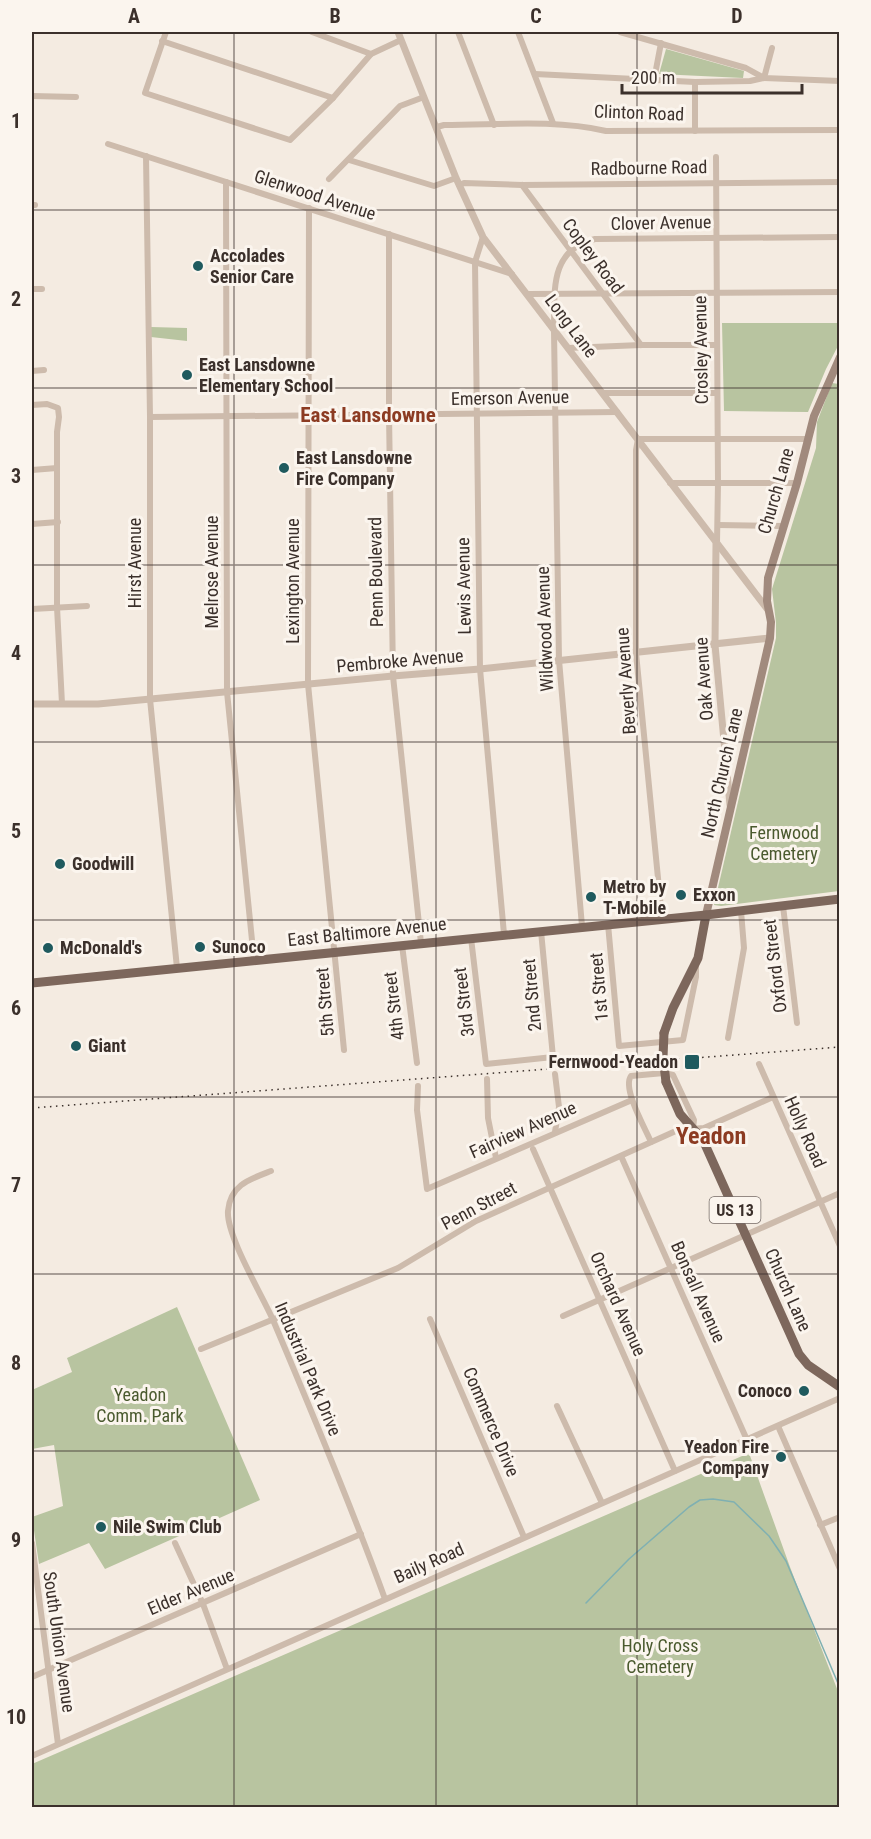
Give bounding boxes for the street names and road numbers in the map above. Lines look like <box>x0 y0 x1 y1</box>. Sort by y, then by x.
street label: Clinton Road <box>593 100 685 125</box>
street label: Radbourne Road <box>590 156 707 179</box>
street label: Glenwood Avenue <box>252 165 379 224</box>
street label: Clover Avenue <box>610 211 712 234</box>
street label: Copley Road <box>558 214 628 297</box>
street label: Long Lane <box>541 290 602 361</box>
street label: Crosley Avenue <box>689 295 712 405</box>
street label: Emerson Avenue <box>451 386 569 409</box>
street label: Church Lane <box>753 445 798 536</box>
street label: Melrose Avenue <box>201 515 222 629</box>
street label: Penn Boulevard <box>364 517 387 627</box>
street label: Hirst Avenue <box>124 518 145 608</box>
street label: Lexington Avenue <box>282 518 303 644</box>
street label: Lewis Avenue <box>452 537 475 635</box>
street label: Wildwood Avenue <box>532 566 557 692</box>
street label: Beverly Avenue <box>611 627 640 735</box>
street label: Oak Avenue <box>690 637 717 721</box>
street label: Pembroke Avenue <box>336 644 464 677</box>
street label: North Church Lane <box>696 706 747 840</box>
street label: East Baltimore Avenue <box>286 913 447 950</box>
street label: Oxford Street <box>758 918 791 1014</box>
street label: 1st Street <box>585 952 612 1022</box>
street label: 2nd Street <box>518 958 545 1032</box>
street label: 3rd Street <box>449 966 478 1038</box>
street label: 5th Street <box>311 967 338 1037</box>
street label: 4th Street <box>379 970 408 1042</box>
street label: Holly Road <box>780 1093 831 1171</box>
street label: Fairview Avenue <box>466 1097 579 1162</box>
street label: Penn Street <box>438 1177 520 1234</box>
road number: US 13 <box>710 1197 760 1223</box>
street label: Bonsall Avenue <box>667 1238 730 1346</box>
street label: Church Lane <box>761 1245 816 1334</box>
street label: Orchard Avenue <box>586 1248 651 1359</box>
street label: Industrial Park Drive <box>271 1299 346 1439</box>
street label: Commerce Drive <box>459 1364 524 1480</box>
street label: Baily Road <box>391 1538 467 1587</box>
street label: Elder Avenue <box>144 1564 237 1619</box>
street label: South Union Avenue <box>39 1570 80 1714</box>

